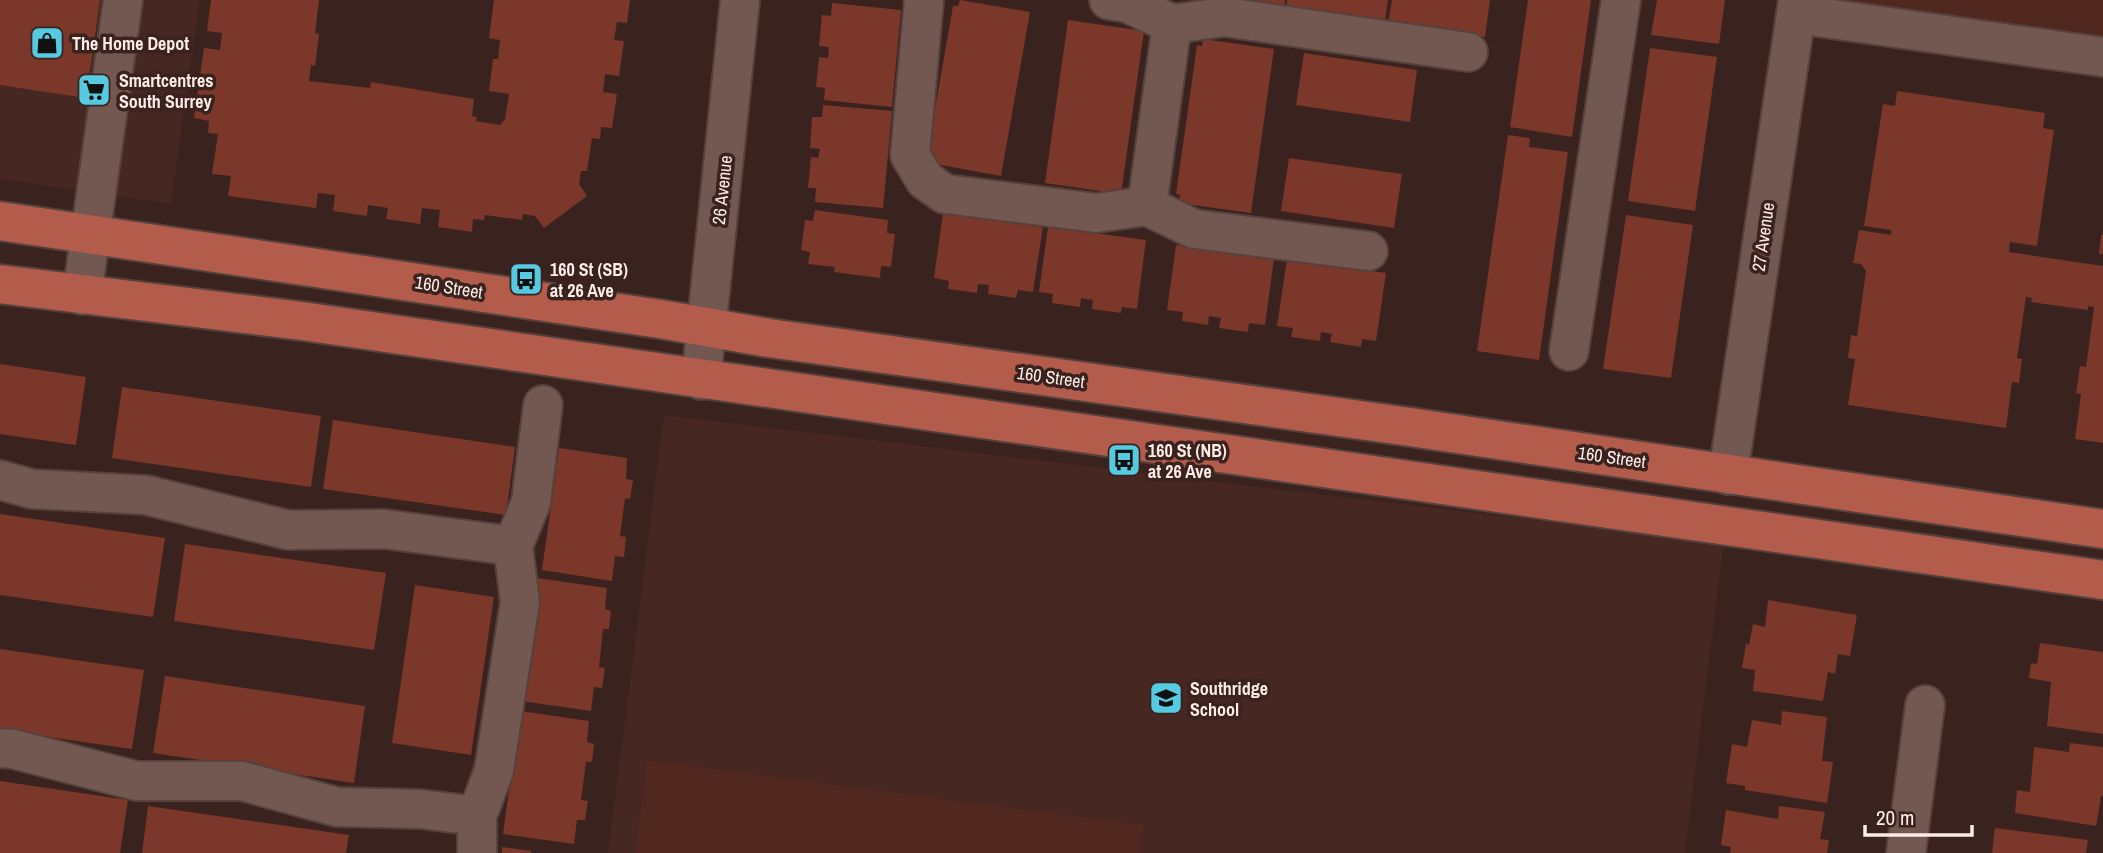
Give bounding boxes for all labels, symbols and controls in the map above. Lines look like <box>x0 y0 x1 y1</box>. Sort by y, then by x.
shop icon: The Home Depot <box>28 24 66 62</box>
place label: The Home Depot <box>72 31 189 56</box>
place label: Smartcentres South Surrey <box>119 68 213 114</box>
supermarket icon: Smartcentres South Surrey <box>75 71 113 109</box>
street label: 26 Avenue <box>706 154 738 226</box>
street label: 27 Avenue <box>1746 201 1780 273</box>
place label: 160 St (SB) at 26 Ave <box>550 257 628 303</box>
bus stop icon: 160 St (SB) at 26 Ave <box>507 260 545 298</box>
street label: 160 Street <box>413 269 485 305</box>
street label: 160 Street <box>1016 360 1086 394</box>
place label: 160 St (NB) at 26 Ave <box>1148 438 1227 484</box>
street label: 160 Street <box>1577 440 1647 474</box>
bus stop icon: 160 St (NB) at 26 Ave <box>1105 441 1143 479</box>
place label: Southridge School <box>1190 676 1268 722</box>
school or university icon: Southridge School <box>1147 679 1185 717</box>
scale bar <box>1865 794 1972 838</box>
text: 20 m <box>1876 803 1914 832</box>

